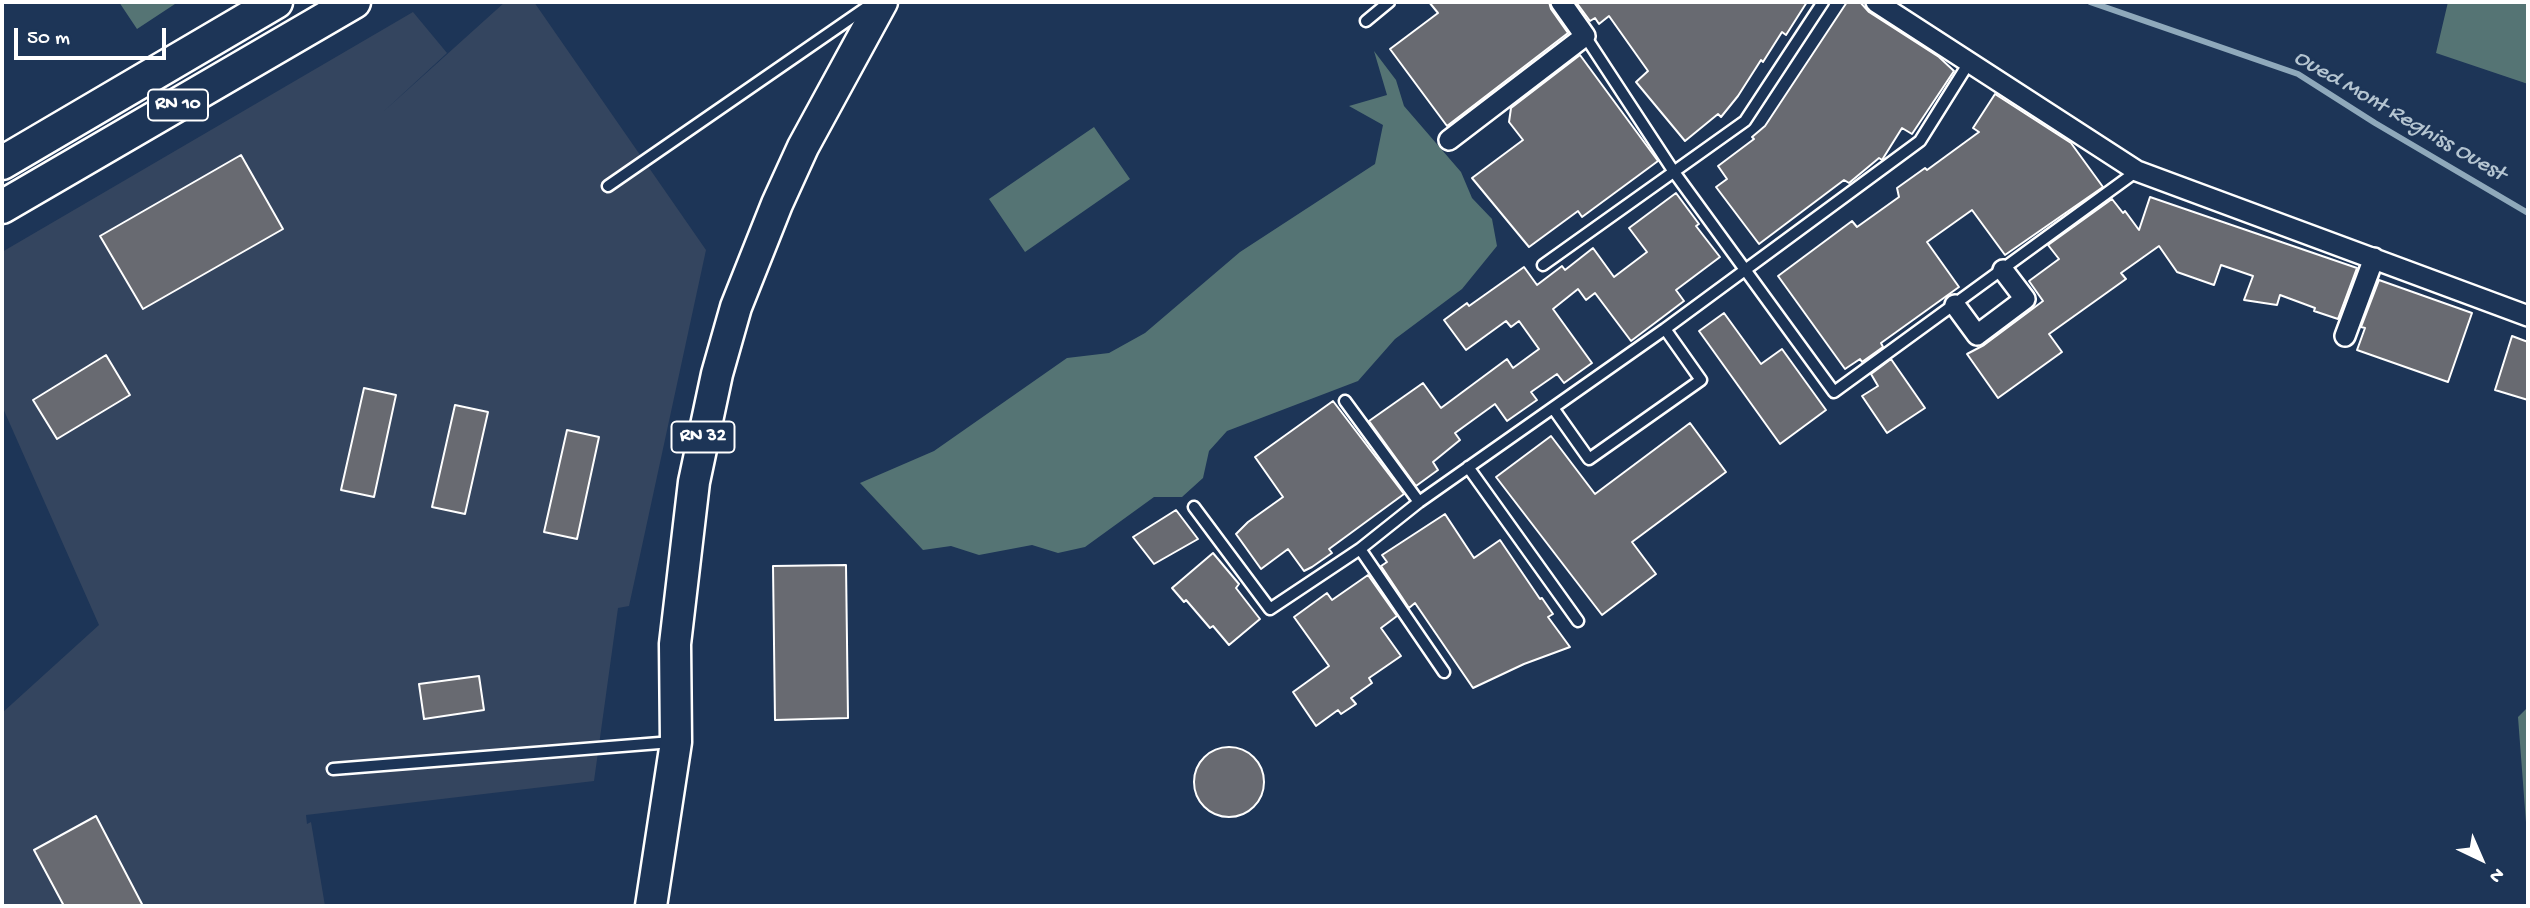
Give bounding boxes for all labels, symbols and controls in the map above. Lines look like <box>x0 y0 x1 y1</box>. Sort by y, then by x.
scale bar <box>18 14 170 58</box>
text: 50 m <box>27 27 70 52</box>
water label: Oued Mont Reghiss Ouest <box>2288 45 2510 189</box>
road number: RN 10 <box>148 90 208 120</box>
road number: RN 32 <box>672 422 734 452</box>
north arrow <box>2446 824 2516 894</box>
text: N <box>2483 862 2508 887</box>

